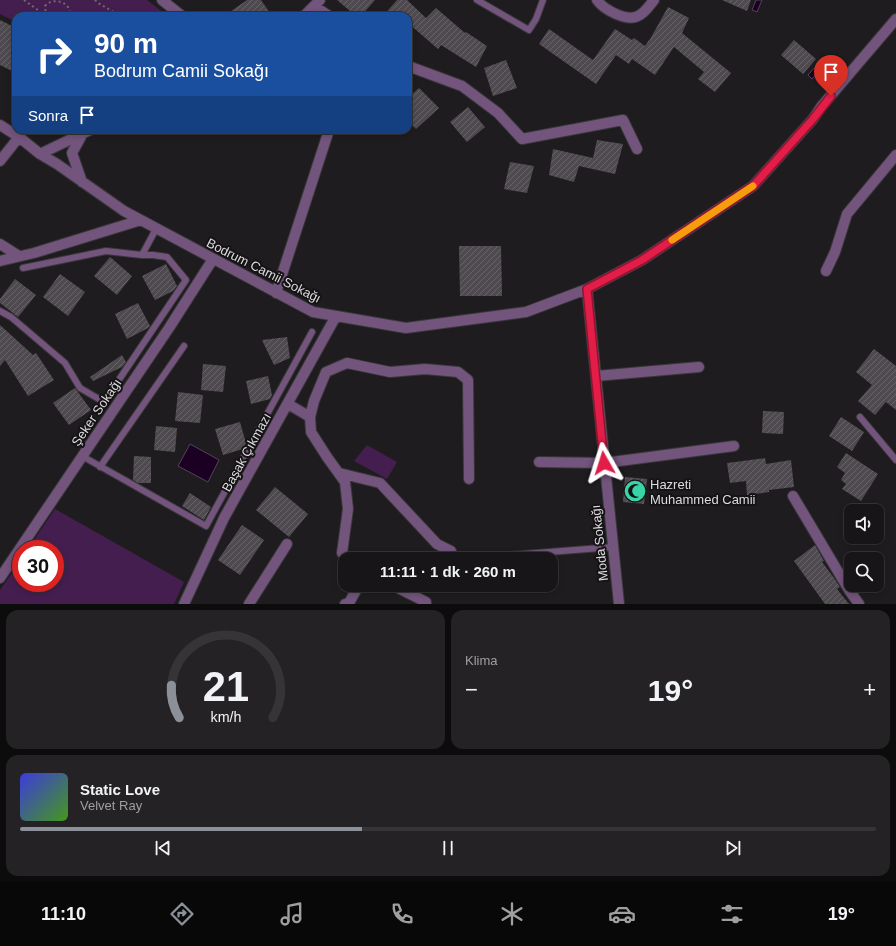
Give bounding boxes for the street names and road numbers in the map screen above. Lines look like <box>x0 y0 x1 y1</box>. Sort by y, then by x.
street label: Bodrum Camii Sokağı <box>204 235 324 306</box>
street label: Şeker Sokağı <box>68 376 124 449</box>
street label: Başak Çıkmazı <box>219 410 274 494</box>
street label: Moda Sokağı <box>588 504 611 582</box>

